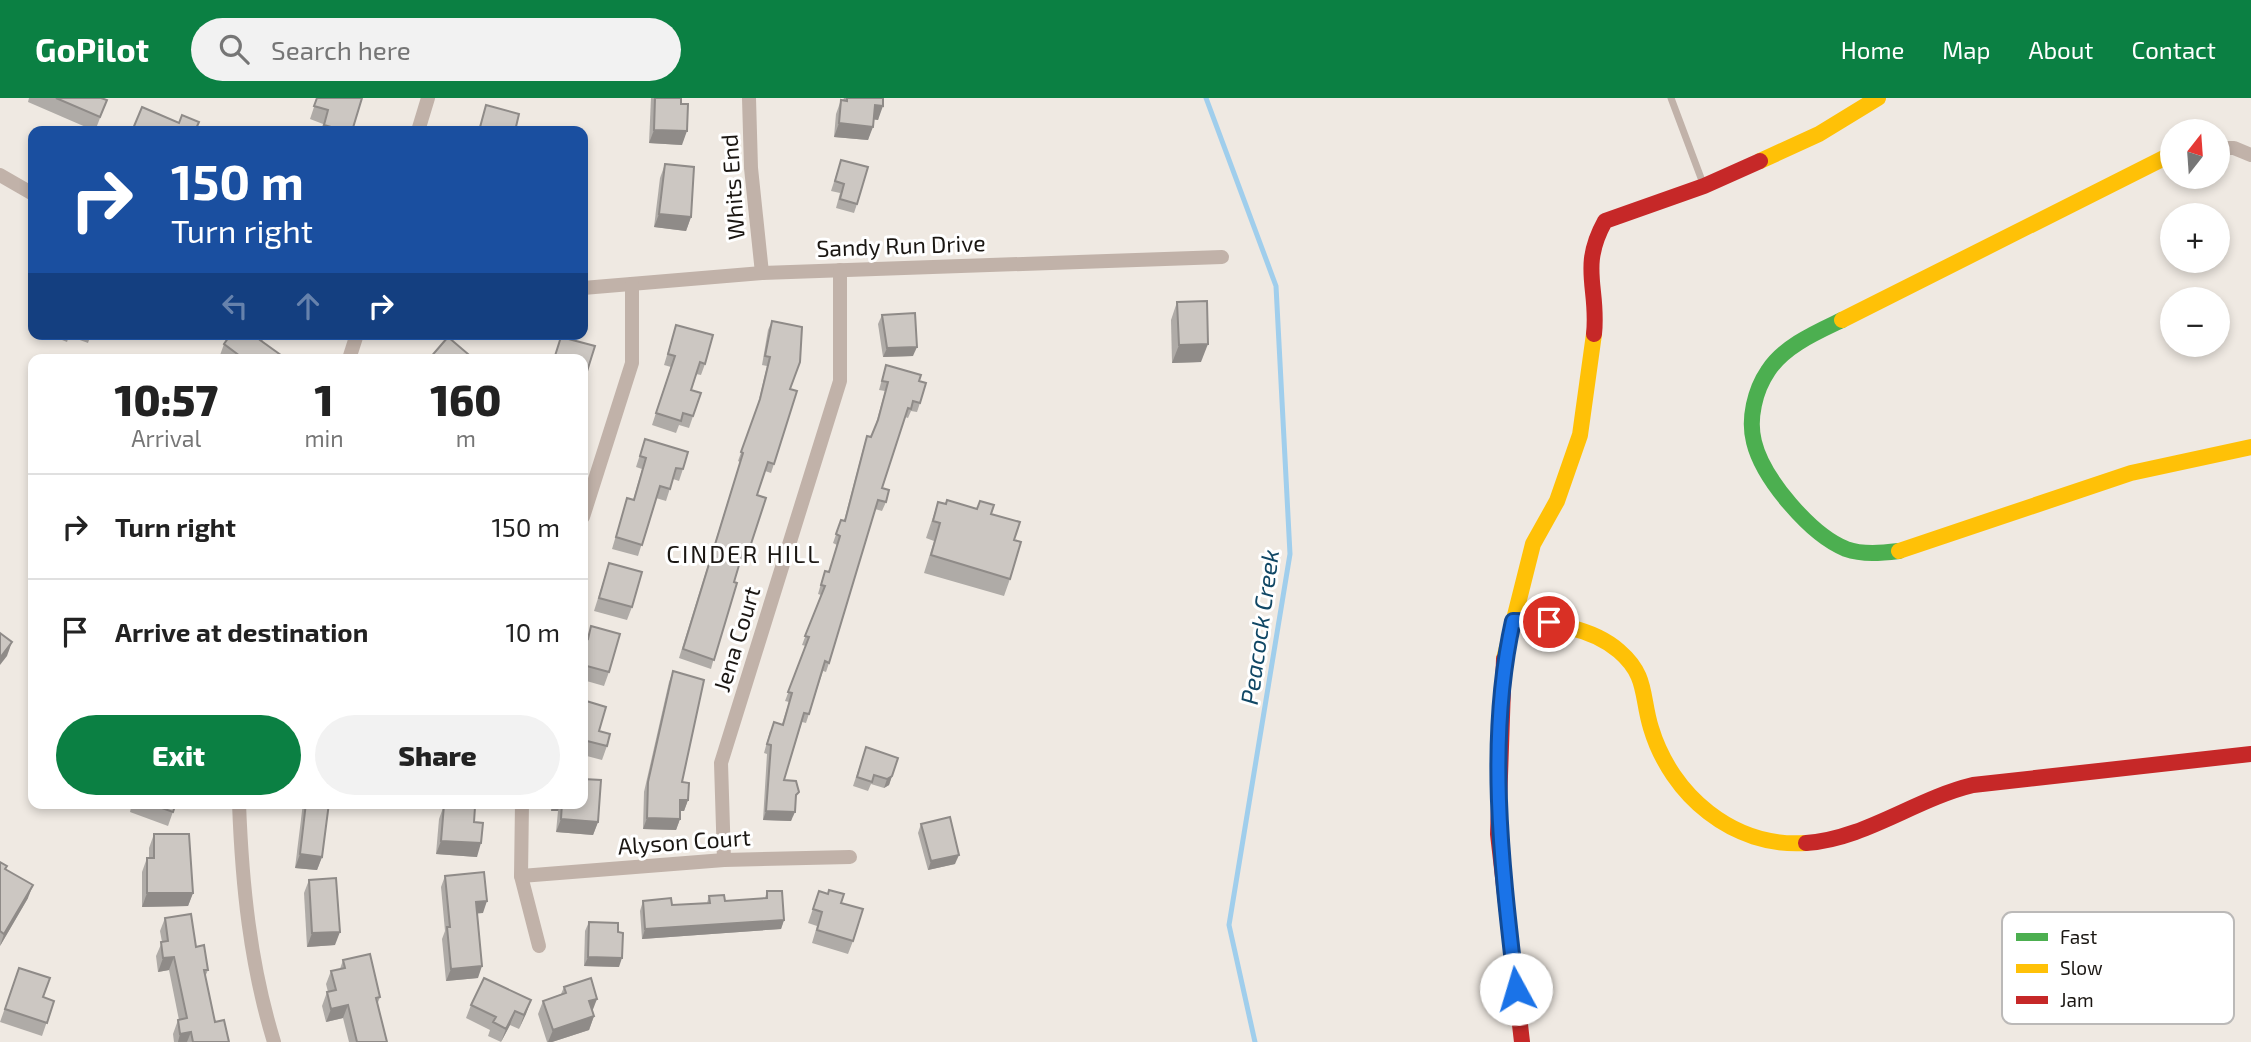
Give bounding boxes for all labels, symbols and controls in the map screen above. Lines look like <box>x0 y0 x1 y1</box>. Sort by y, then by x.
search box <box>191 18 681 81</box>
text: GoPilot <box>35 29 149 69</box>
icon: search <box>215 30 253 68</box>
text: Search here <box>271 34 411 65</box>
text: Home <box>1841 35 1904 64</box>
text: Map <box>1942 35 1990 64</box>
text: About <box>2028 35 2094 64</box>
text: Contact <box>2132 35 2216 64</box>
north arrow <box>2160 119 2230 189</box>
map controls <box>2160 119 2230 357</box>
street label: Whits End <box>714 133 750 241</box>
text: 150 m <box>171 151 304 210</box>
icon: right <box>56 154 147 245</box>
button: + <box>2160 203 2230 273</box>
text: Turn right <box>171 211 313 249</box>
street label: Sandy Run Drive <box>816 228 986 262</box>
icon: left <box>216 287 254 325</box>
icon: ahead <box>289 287 327 325</box>
icon: right <box>362 287 400 325</box>
button: − <box>2160 287 2230 357</box>
text: 10:57 <box>115 374 218 424</box>
text: 1 <box>315 374 334 424</box>
text: 160 <box>430 374 501 424</box>
text: Arrival <box>131 424 201 452</box>
text: min <box>304 424 344 452</box>
text: m <box>456 424 476 452</box>
icon: right <box>56 508 94 546</box>
text: Turn right <box>115 511 236 542</box>
text: 150 m <box>491 511 560 542</box>
district label: CINDER HILL <box>666 539 822 568</box>
water label: Peacock Creek <box>1234 548 1284 706</box>
street label: Jena Court <box>707 583 765 695</box>
pin <box>1519 592 1579 652</box>
icon: arrive <box>1530 603 1568 641</box>
icon: arrive <box>56 613 94 651</box>
text: Arrive at destination <box>115 616 368 647</box>
text: 10 m <box>505 616 560 647</box>
button: Exit <box>56 715 301 795</box>
button: Share <box>315 715 560 795</box>
street label: Alyson Court <box>617 822 752 860</box>
legend <box>2002 912 2234 1024</box>
text: Fast <box>2060 925 2097 948</box>
position arrow <box>1479 952 1553 1026</box>
text: Slow <box>2060 956 2103 979</box>
text: Jam <box>2060 988 2094 1011</box>

